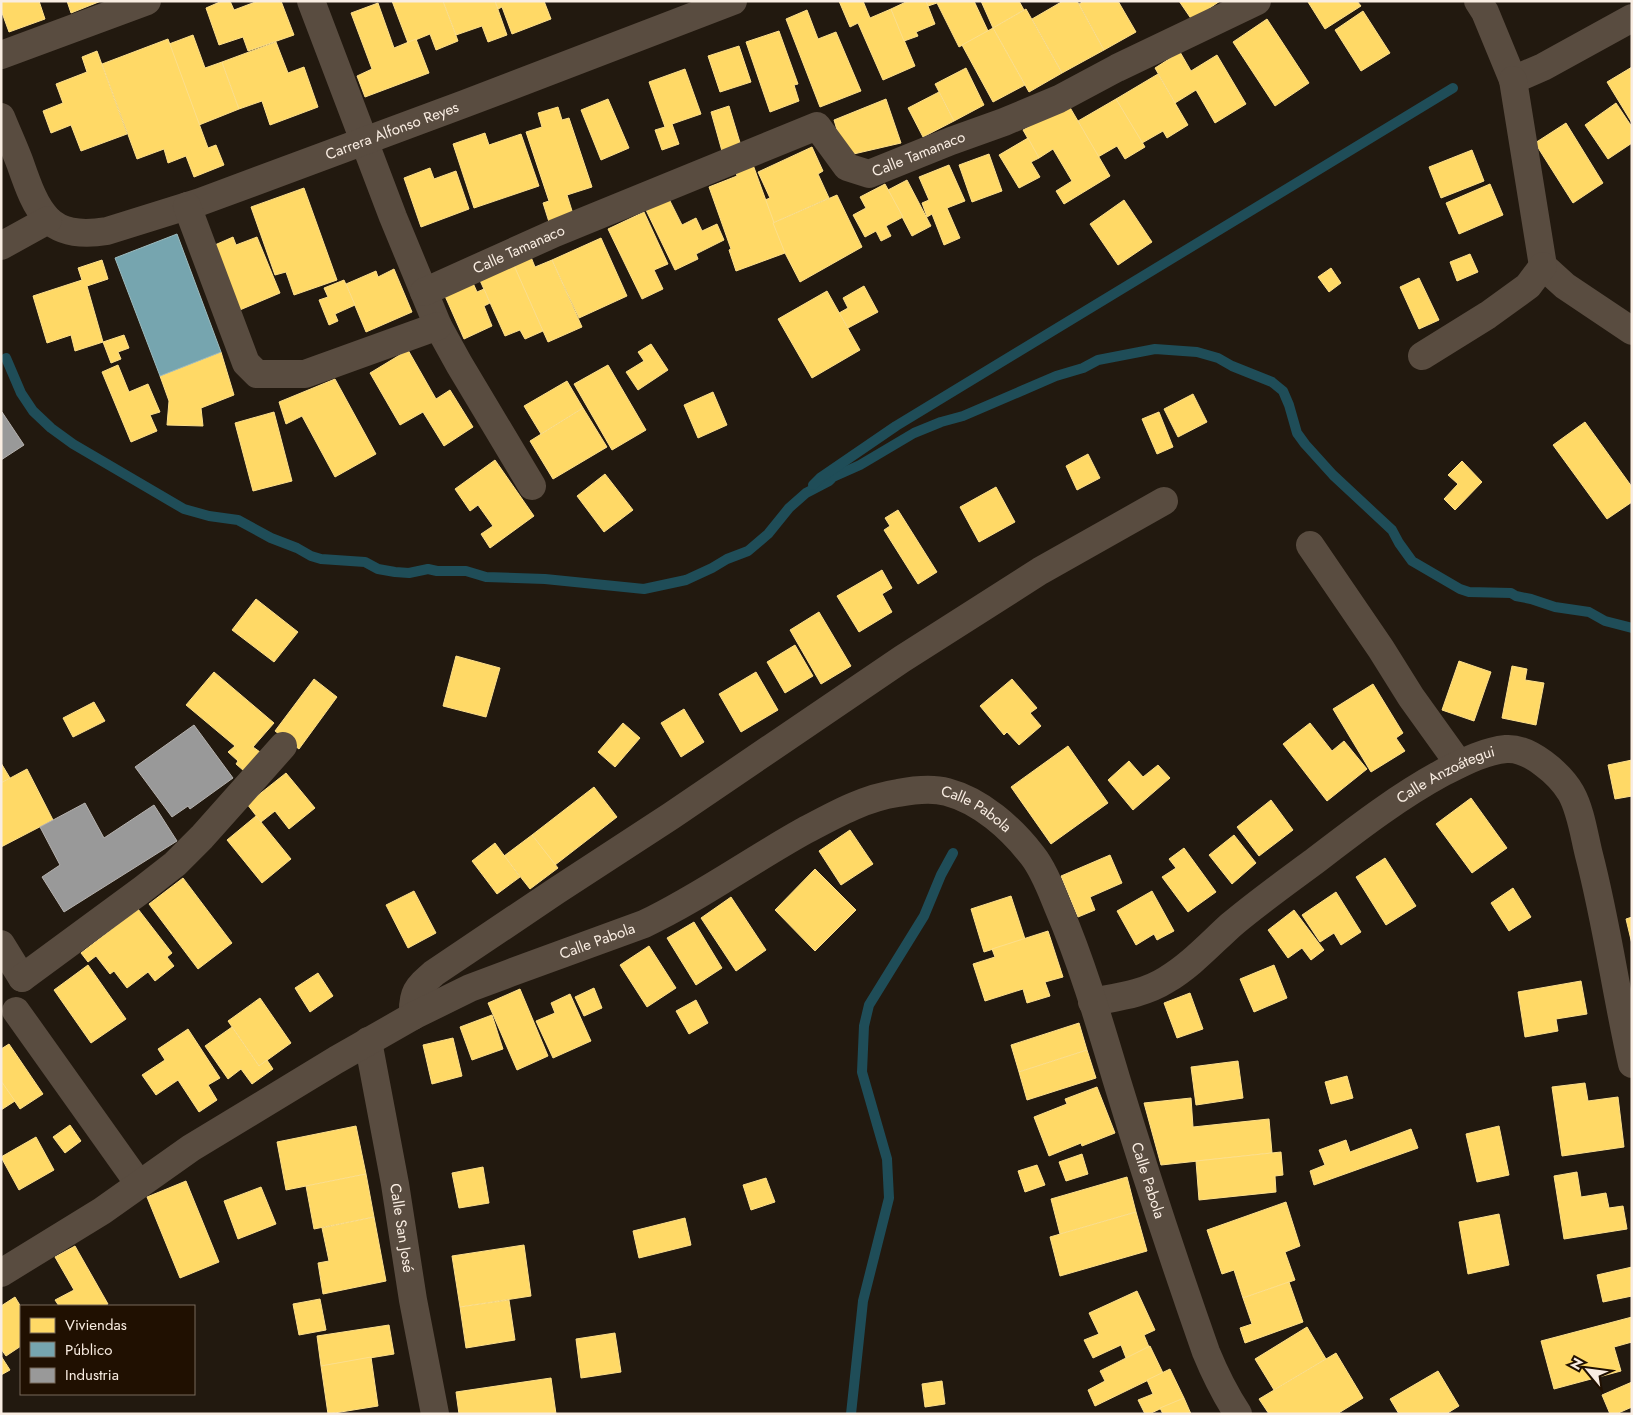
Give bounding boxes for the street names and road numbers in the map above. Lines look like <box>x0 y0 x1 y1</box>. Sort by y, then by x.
street label: Carrera Alfonso Reyes <box>322 96 462 166</box>
street label: Calle Tamanaco <box>869 126 968 183</box>
street label: Calle Tamanaco <box>469 219 568 280</box>
street label: Calle Anzoátegui <box>1392 740 1497 809</box>
street label: Calle Pabola <box>939 780 1017 838</box>
street label: Calle Pabola <box>556 917 638 965</box>
street label: Calle Pabola <box>1126 1139 1171 1221</box>
street label: Calle San José <box>384 1182 420 1274</box>

